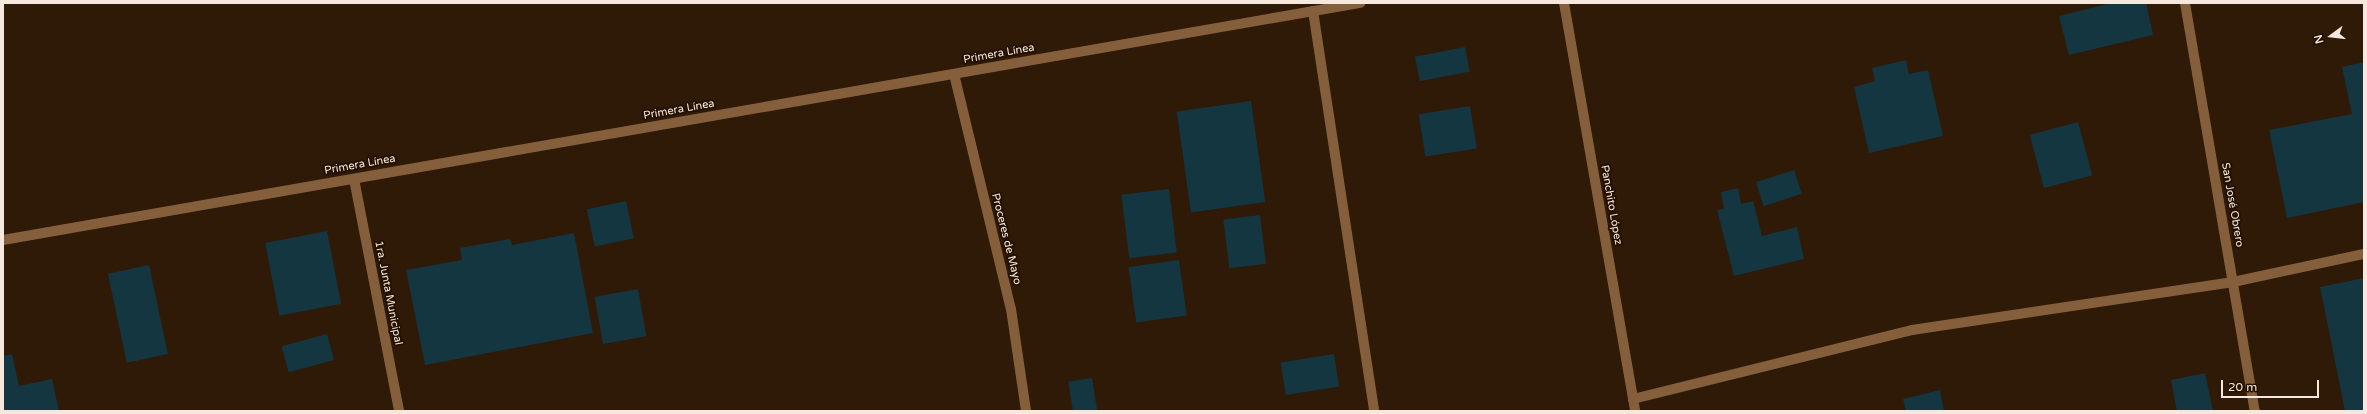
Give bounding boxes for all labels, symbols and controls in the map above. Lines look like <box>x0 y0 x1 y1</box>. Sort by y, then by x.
north arrow <box>2311 16 2351 56</box>
text: N <box>2312 33 2326 45</box>
street label: Primera Línea <box>962 41 1036 67</box>
street label: Primera Línea <box>642 97 716 123</box>
street label: Primera Línea <box>323 152 397 178</box>
street label: San José Obrero <box>2218 162 2246 248</box>
street label: Panchito López <box>1597 164 1625 246</box>
street label: Proceres de Mayo <box>988 192 1024 286</box>
street label: 1ra. Junta Municipal <box>371 240 405 346</box>
scale bar <box>2223 372 2321 398</box>
text: 20 m <box>2228 380 2257 394</box>

